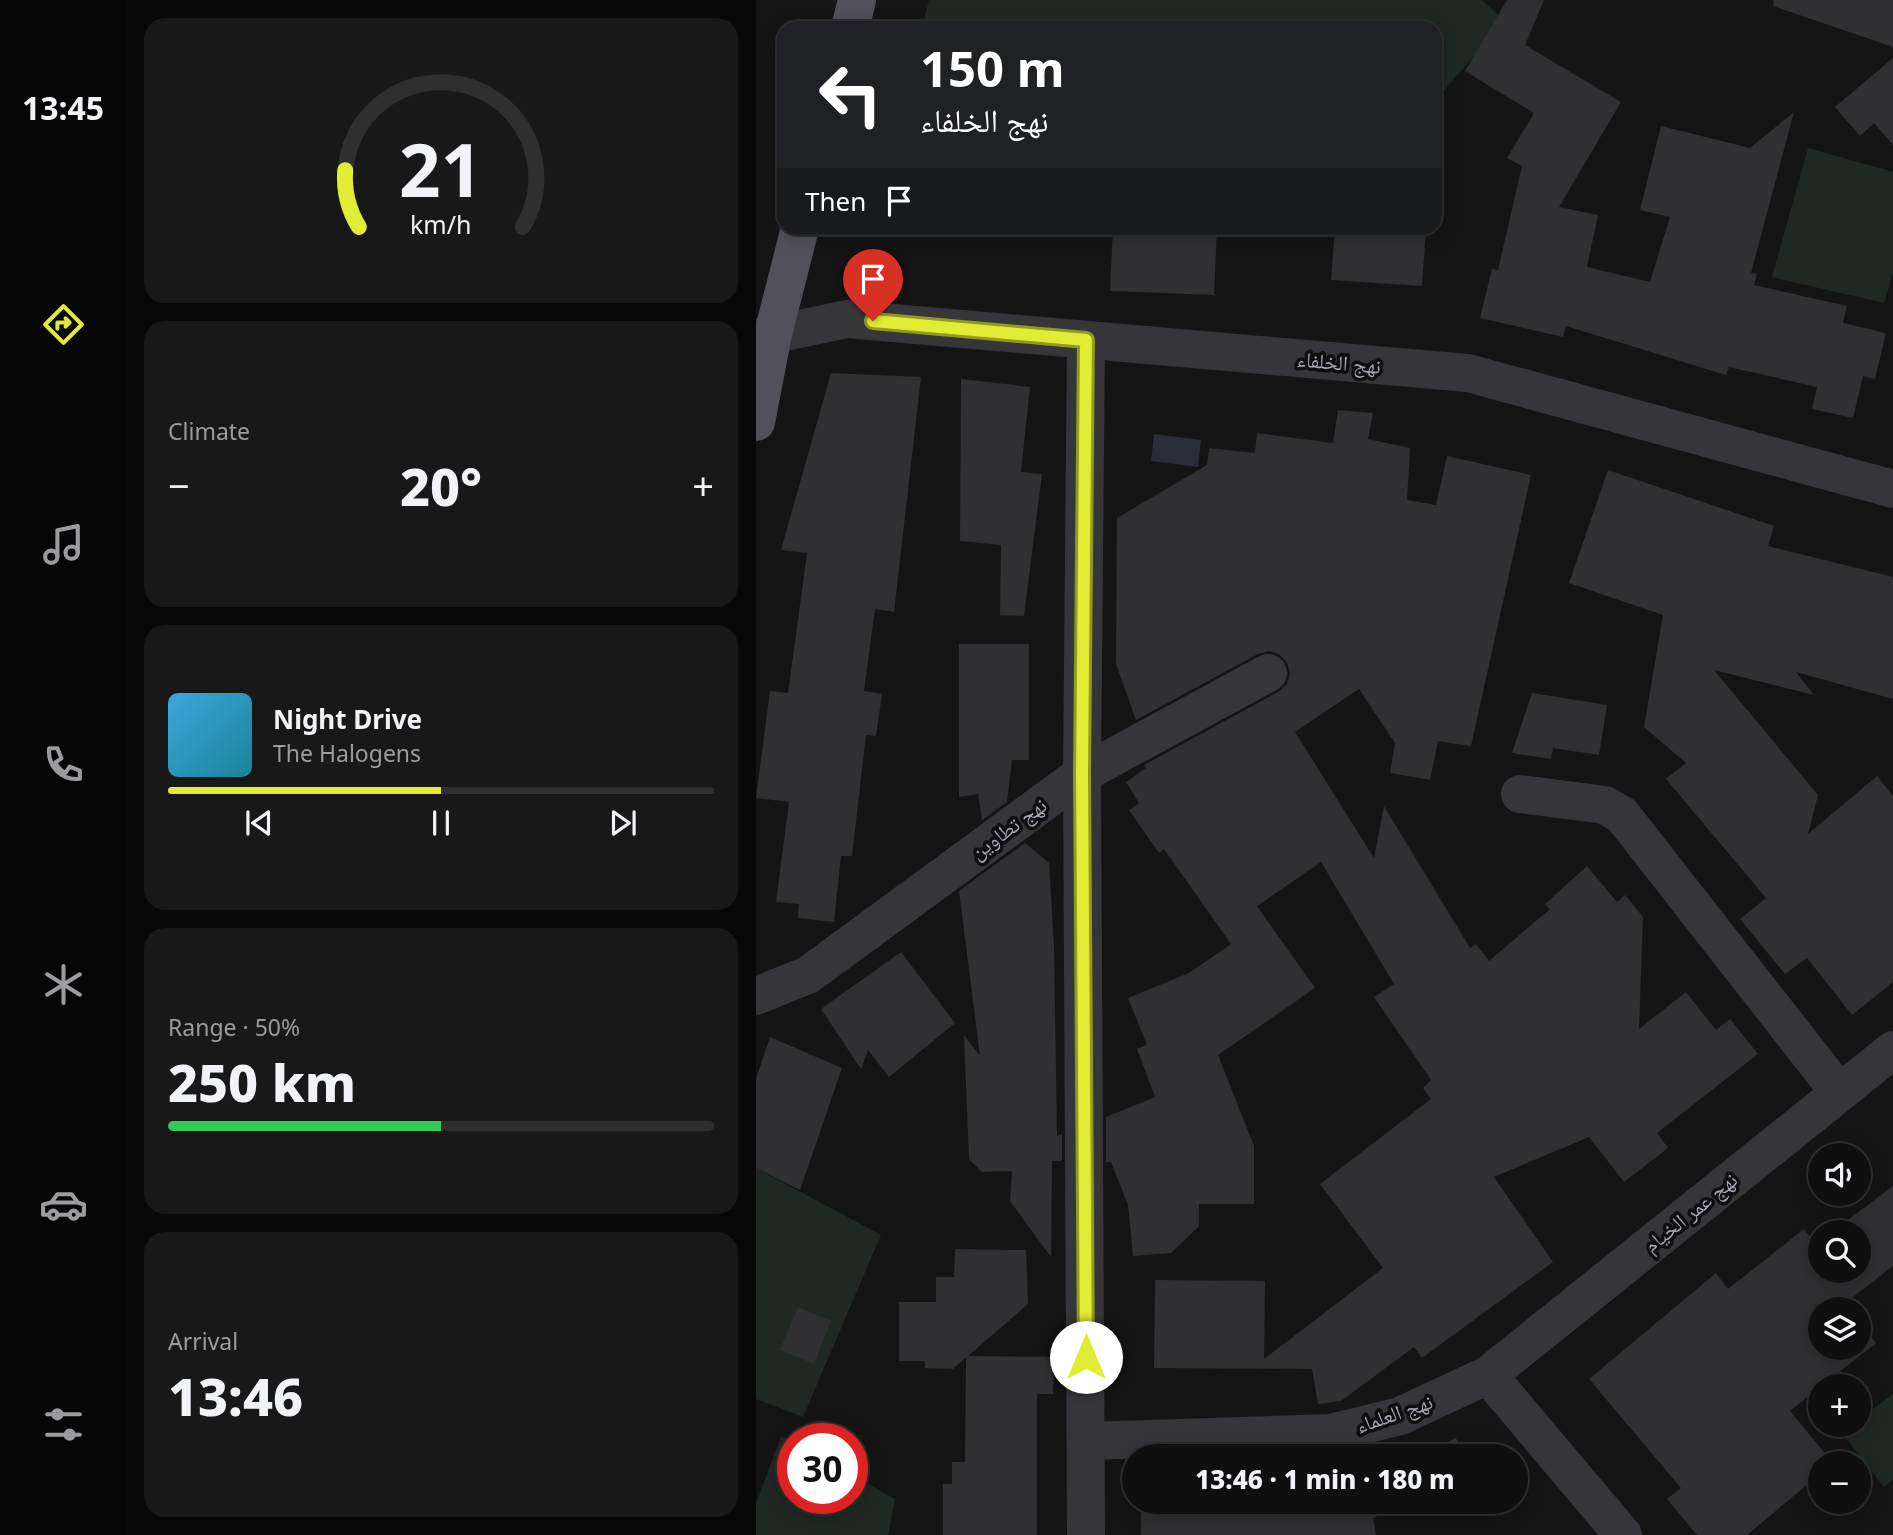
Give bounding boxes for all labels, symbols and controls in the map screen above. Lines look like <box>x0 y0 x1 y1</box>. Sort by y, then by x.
text: 150 m <box>920 35 1065 101</box>
icon: left <box>805 49 896 140</box>
text: 13:45 <box>22 86 104 129</box>
text: نهج الخلفاء <box>920 98 1049 141</box>
text: 21 <box>399 119 483 218</box>
icon: arrive <box>880 182 918 220</box>
text: Then <box>805 183 866 219</box>
text: km/h <box>410 207 472 241</box>
pin <box>843 249 903 321</box>
icon: arrive <box>854 260 892 298</box>
icon: directions <box>39 300 88 349</box>
street label: نهج الخلفاء <box>1296 344 1382 380</box>
text: Climate <box>168 415 250 447</box>
text: 20° <box>400 450 482 521</box>
text: − <box>168 459 190 511</box>
text: + <box>692 459 714 511</box>
icon: music <box>39 520 88 569</box>
text: Night Drive <box>273 701 422 737</box>
text: The Halogens <box>273 737 421 769</box>
icon: phone <box>39 740 88 789</box>
street label: نهج تطاوين <box>964 791 1052 865</box>
icon: previous <box>240 804 278 842</box>
icon: pause <box>422 804 460 842</box>
icon: next <box>604 804 642 842</box>
icon: climate <box>39 960 88 1009</box>
text: Range · 50% <box>168 1011 300 1043</box>
text: 250 km <box>168 1046 356 1117</box>
map controls <box>1808 1143 1871 1514</box>
button: sound <box>1808 1143 1871 1206</box>
street label: نهج عمر الخيام <box>1637 1166 1743 1259</box>
icon: car <box>39 1180 88 1229</box>
button: search <box>1808 1220 1871 1283</box>
button: layers <box>1808 1297 1871 1360</box>
position arrow <box>1049 1320 1123 1394</box>
text: Arrival <box>168 1325 238 1357</box>
text: 13:46 <box>168 1360 303 1431</box>
button: + <box>1808 1374 1871 1437</box>
street label: نهج العلماء <box>1352 1387 1436 1439</box>
icon: filters <box>39 1400 88 1449</box>
speed limit sign: 30 <box>777 1423 868 1514</box>
button: − <box>1808 1451 1871 1514</box>
text: 13:46 · 1 min · 180 m <box>1195 1461 1455 1497</box>

